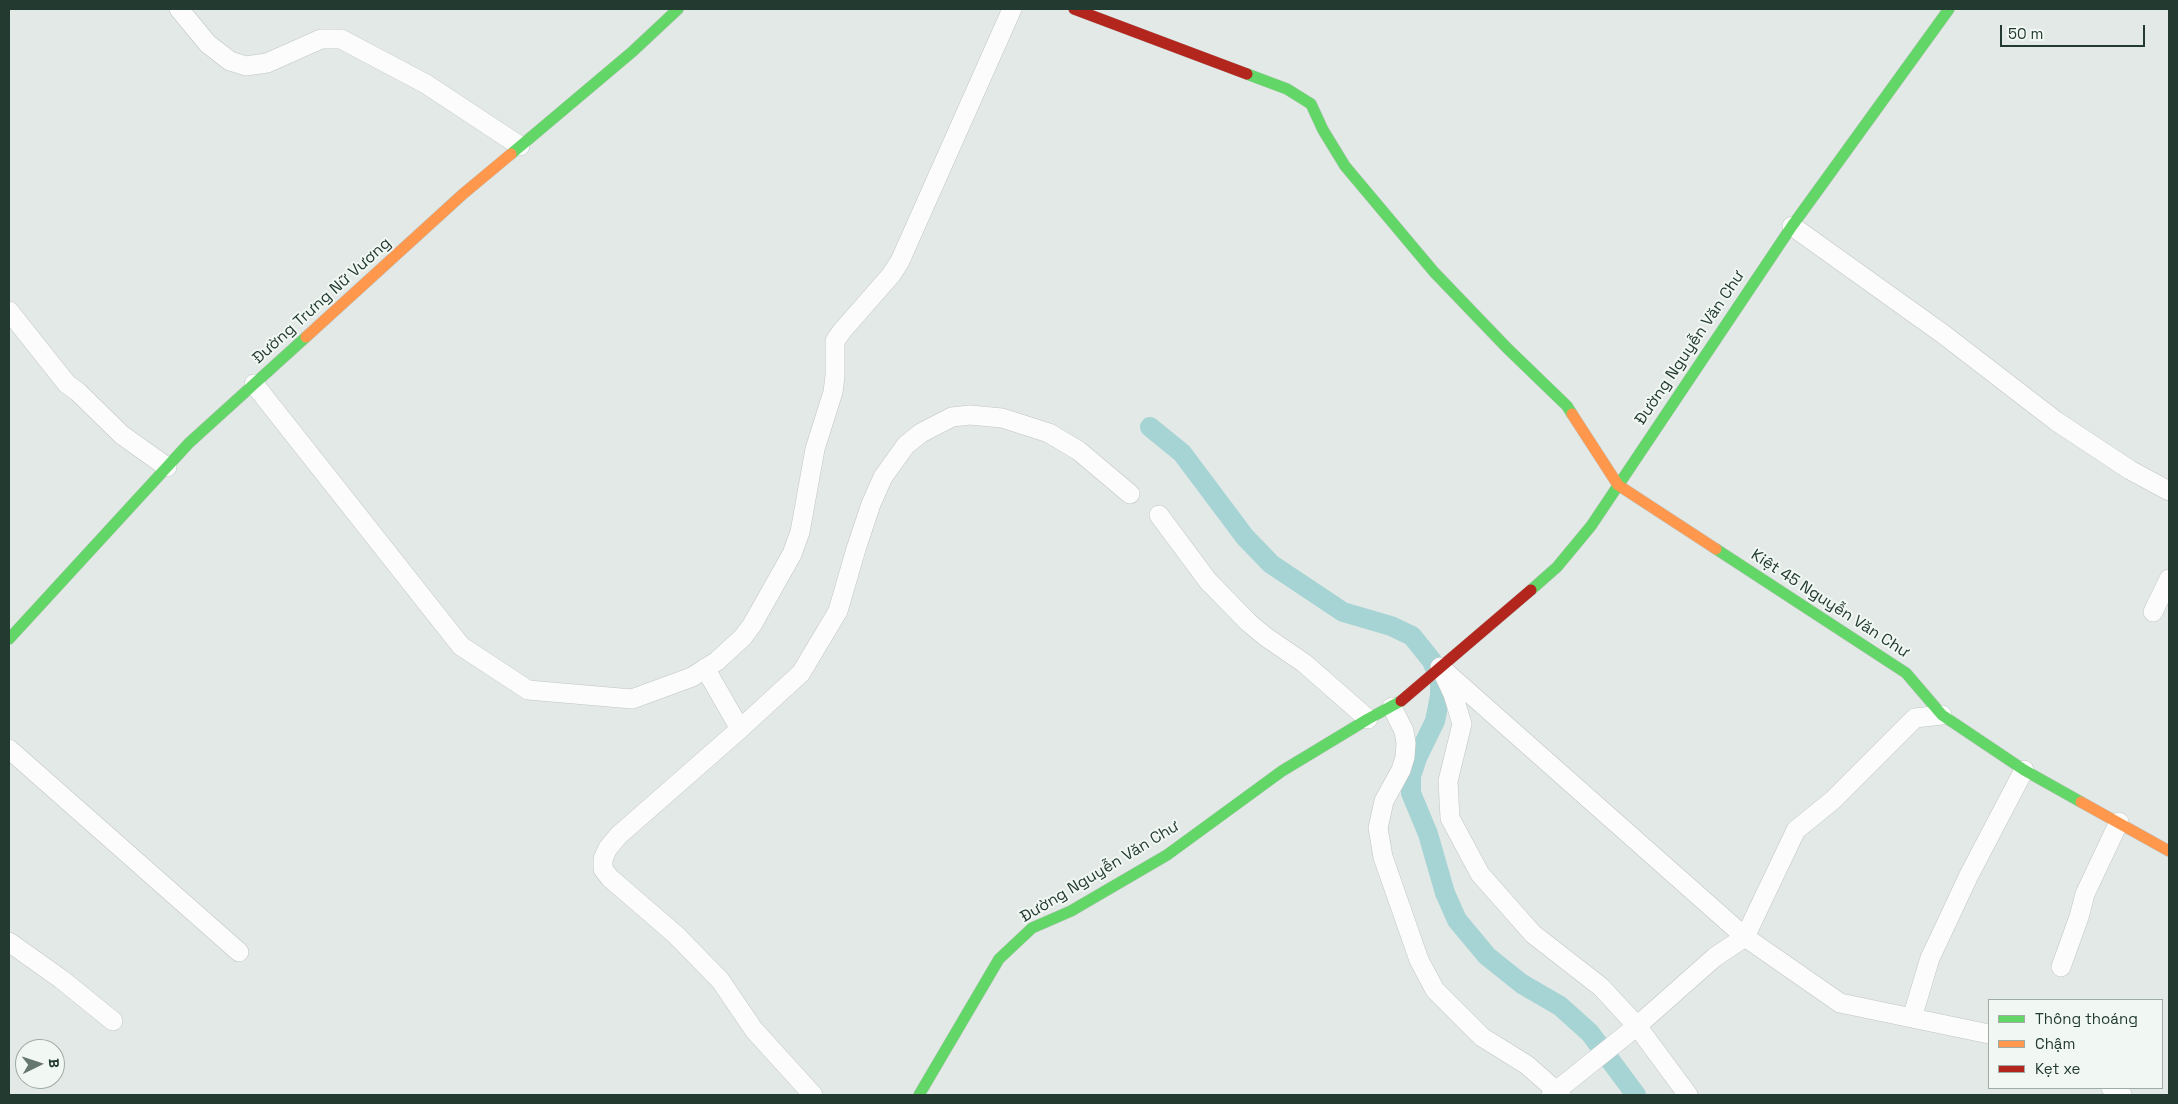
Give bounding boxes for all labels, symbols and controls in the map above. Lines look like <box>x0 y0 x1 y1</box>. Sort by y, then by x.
scale bar <box>2003 15 2148 47</box>
text: 50 m <box>2008 24 2043 43</box>
street label: Đường Trưng Nữ Vương <box>249 234 395 368</box>
street label: Đường Nguyễn Văn Chư <box>1631 267 1749 429</box>
street label: Kiệt 45 Nguyễn Văn Chư <box>1747 546 1913 662</box>
street label: Đường Nguyễn Văn Chư <box>1017 817 1183 927</box>
legend <box>1988 999 2163 1089</box>
text: Thông thoáng <box>2035 1009 2138 1028</box>
text: Chậm <box>2035 1034 2075 1053</box>
north arrow <box>15 1039 65 1089</box>
text: B <box>45 1058 63 1068</box>
text: Kẹt xe <box>2035 1059 2080 1078</box>

